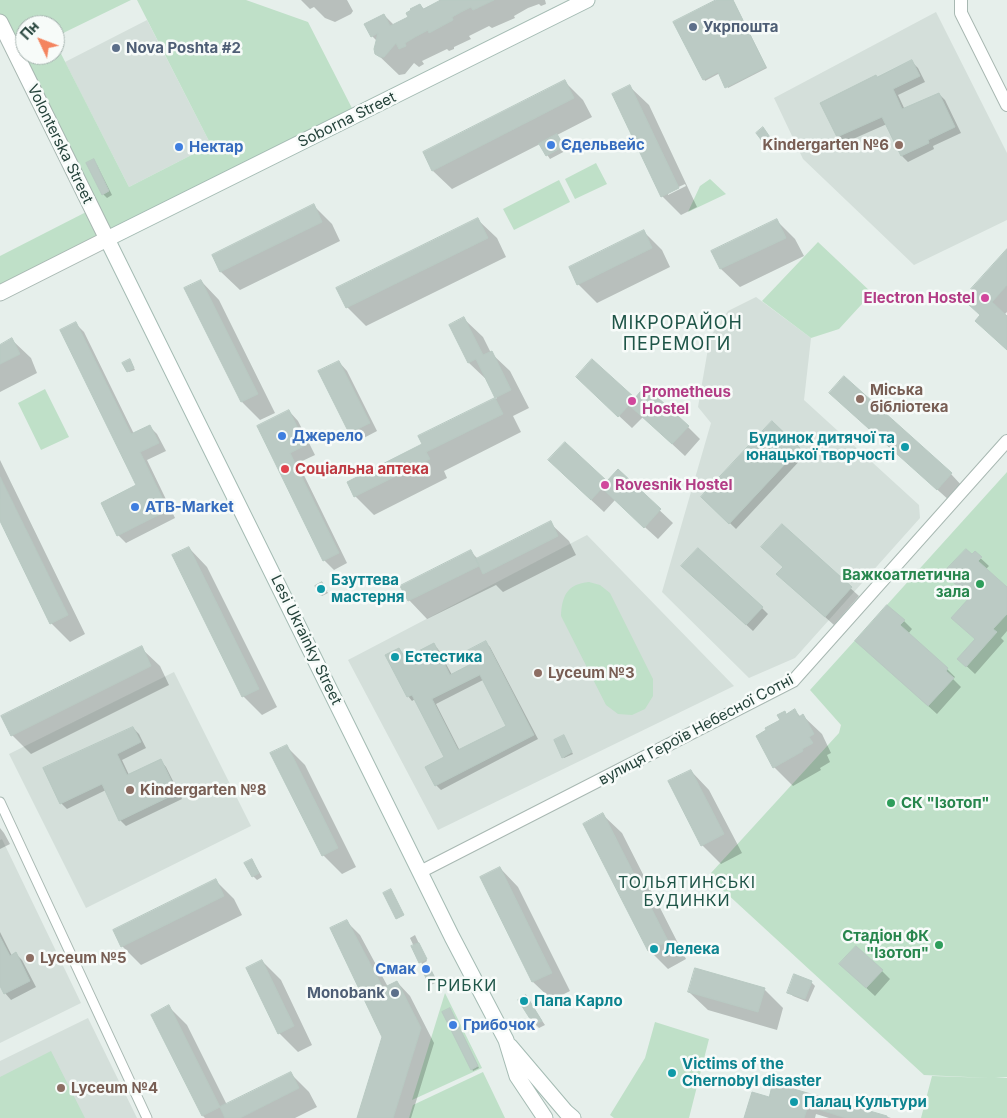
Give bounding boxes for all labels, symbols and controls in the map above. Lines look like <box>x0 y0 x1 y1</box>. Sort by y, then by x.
north arrow <box>15 15 65 65</box>
text: Пн <box>17 17 42 43</box>
place label: Укрпошта <box>703 18 778 36</box>
marker: Укрпошта <box>687 21 699 33</box>
place label: Nova Poshta #2 <box>126 39 241 57</box>
marker: Nova Poshta #2 <box>110 42 122 54</box>
street label: Volonterska Street <box>23 81 97 207</box>
street label: Soborna Street <box>295 89 399 151</box>
place label: Єдельвейс <box>561 136 645 154</box>
place label: Kindergarten №6 <box>763 136 889 154</box>
place label: Нектар <box>189 138 243 156</box>
marker: Єдельвейс <box>545 139 557 151</box>
marker: Kindergarten №6 <box>893 139 905 151</box>
marker: Нектар <box>173 141 185 153</box>
place label: Electron Hostel <box>864 289 975 307</box>
marker: Electron Hostel <box>979 292 991 304</box>
district label: МІКРОРАЙОН ПЕРЕМОГИ <box>610 313 744 356</box>
place label: Міська бібліотека <box>870 381 948 416</box>
place label: Prometheus Hostel <box>642 383 731 418</box>
marker: Міська бібліотека <box>854 393 866 405</box>
marker: Prometheus Hostel <box>626 395 638 407</box>
place label: Джерело <box>292 427 363 445</box>
place label: Будинок дитячої та юнацької творчості <box>746 429 895 464</box>
marker: Джерело <box>276 430 288 442</box>
marker: Будинок дитячої та юнацької творчості <box>899 441 911 453</box>
place label: Соціальна аптека <box>295 460 429 478</box>
marker: Соціальна аптека <box>279 463 291 475</box>
place label: Rovesnik Hostel <box>615 476 732 494</box>
marker: Rovesnik Hostel <box>599 479 611 491</box>
place label: ATB-Market <box>145 498 234 516</box>
marker: ATB-Market <box>129 501 141 513</box>
place label: Важкоатлетична зала <box>842 566 970 601</box>
place label: Бзуттева мастерня <box>331 571 404 606</box>
street label: Lesi Ukrainky Street <box>267 572 345 708</box>
marker: Важкоатлетична зала <box>974 578 986 590</box>
marker: Бзуттева мастерня <box>315 583 327 595</box>
place label: Естестика <box>405 648 483 666</box>
marker: Естестика <box>389 651 401 663</box>
place label: Lyceum №3 <box>548 664 635 682</box>
marker: Lyceum №3 <box>532 667 544 679</box>
street label: вулиця Героїв Небесної Сотні <box>596 671 796 789</box>
place label: Kindergarten №8 <box>140 781 266 799</box>
marker: Kindergarten №8 <box>124 784 136 796</box>
place label: СК "Ізотоп" <box>901 794 990 812</box>
marker: СК "Ізотоп" <box>885 797 897 809</box>
district label: ТОЛЬЯТИНСЬКІ БУДИНКИ <box>616 873 758 911</box>
place label: Стадіон ФК "Ізотоп" <box>842 927 929 962</box>
marker: Стадіон ФК "Ізотоп" <box>933 939 945 951</box>
place label: Лелека <box>664 940 720 958</box>
marker: Лелека <box>648 943 660 955</box>
place label: Lyceum №5 <box>40 949 127 967</box>
marker: Lyceum №5 <box>24 952 36 964</box>
place label: Смак <box>375 960 416 978</box>
marker: Смак <box>420 963 432 975</box>
district label: ГРИБКИ <box>426 976 498 996</box>
place label: Monobank <box>307 984 385 1002</box>
marker: Monobank <box>389 987 401 999</box>
place label: Папа Карло <box>534 992 623 1010</box>
marker: Папа Карло <box>518 995 530 1007</box>
place label: Грибочок <box>463 1016 535 1034</box>
marker: Грибочок <box>447 1019 459 1031</box>
place label: Victims of the Chernobyl disaster <box>682 1055 821 1090</box>
marker: Victims of the Chernobyl disaster <box>666 1067 678 1079</box>
place label: Lyceum №4 <box>71 1079 158 1097</box>
marker: Lyceum №4 <box>55 1082 67 1094</box>
place label: Палац Культури <box>804 1093 927 1111</box>
marker: Палац Культури <box>788 1096 800 1108</box>

